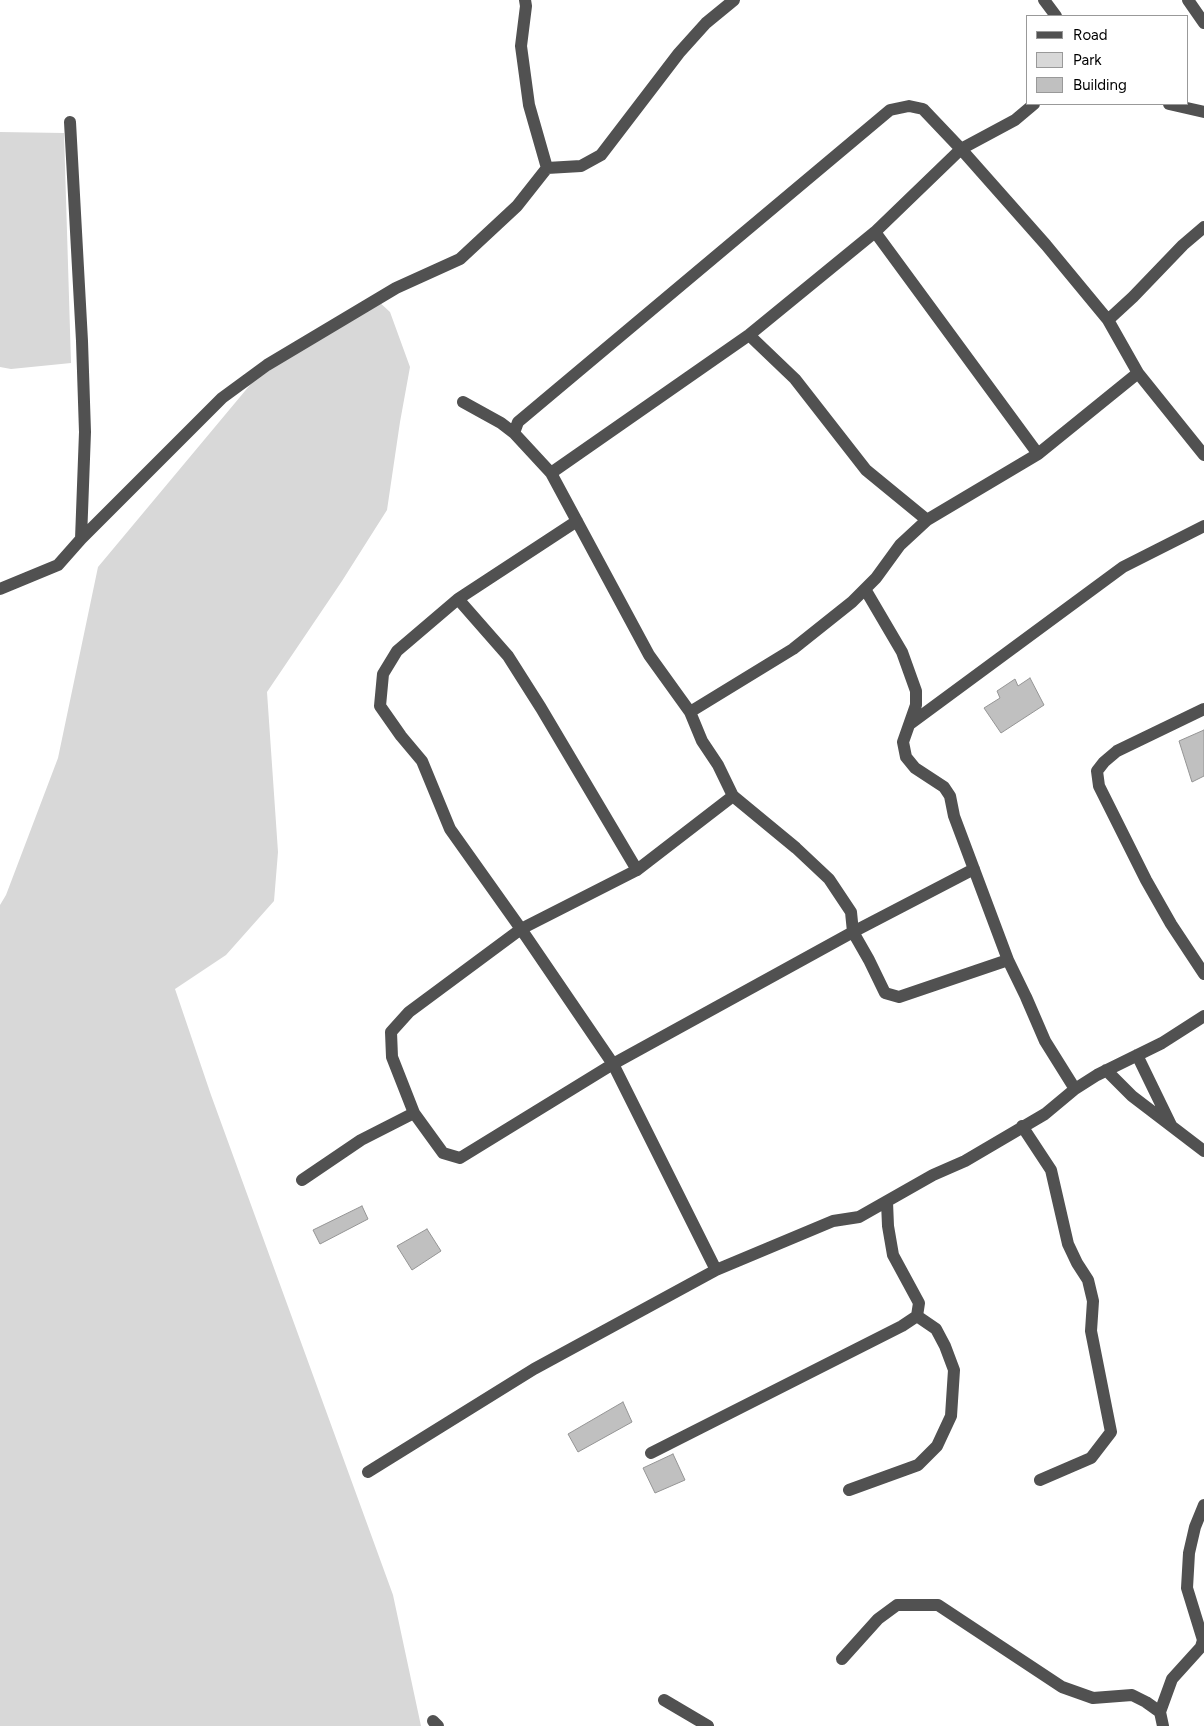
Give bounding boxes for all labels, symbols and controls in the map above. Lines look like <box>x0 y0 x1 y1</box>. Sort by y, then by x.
legend <box>1026 15 1189 105</box>
text: Road <box>1073 26 1108 44</box>
text: Park <box>1073 51 1102 69</box>
text: Building <box>1073 76 1127 94</box>

